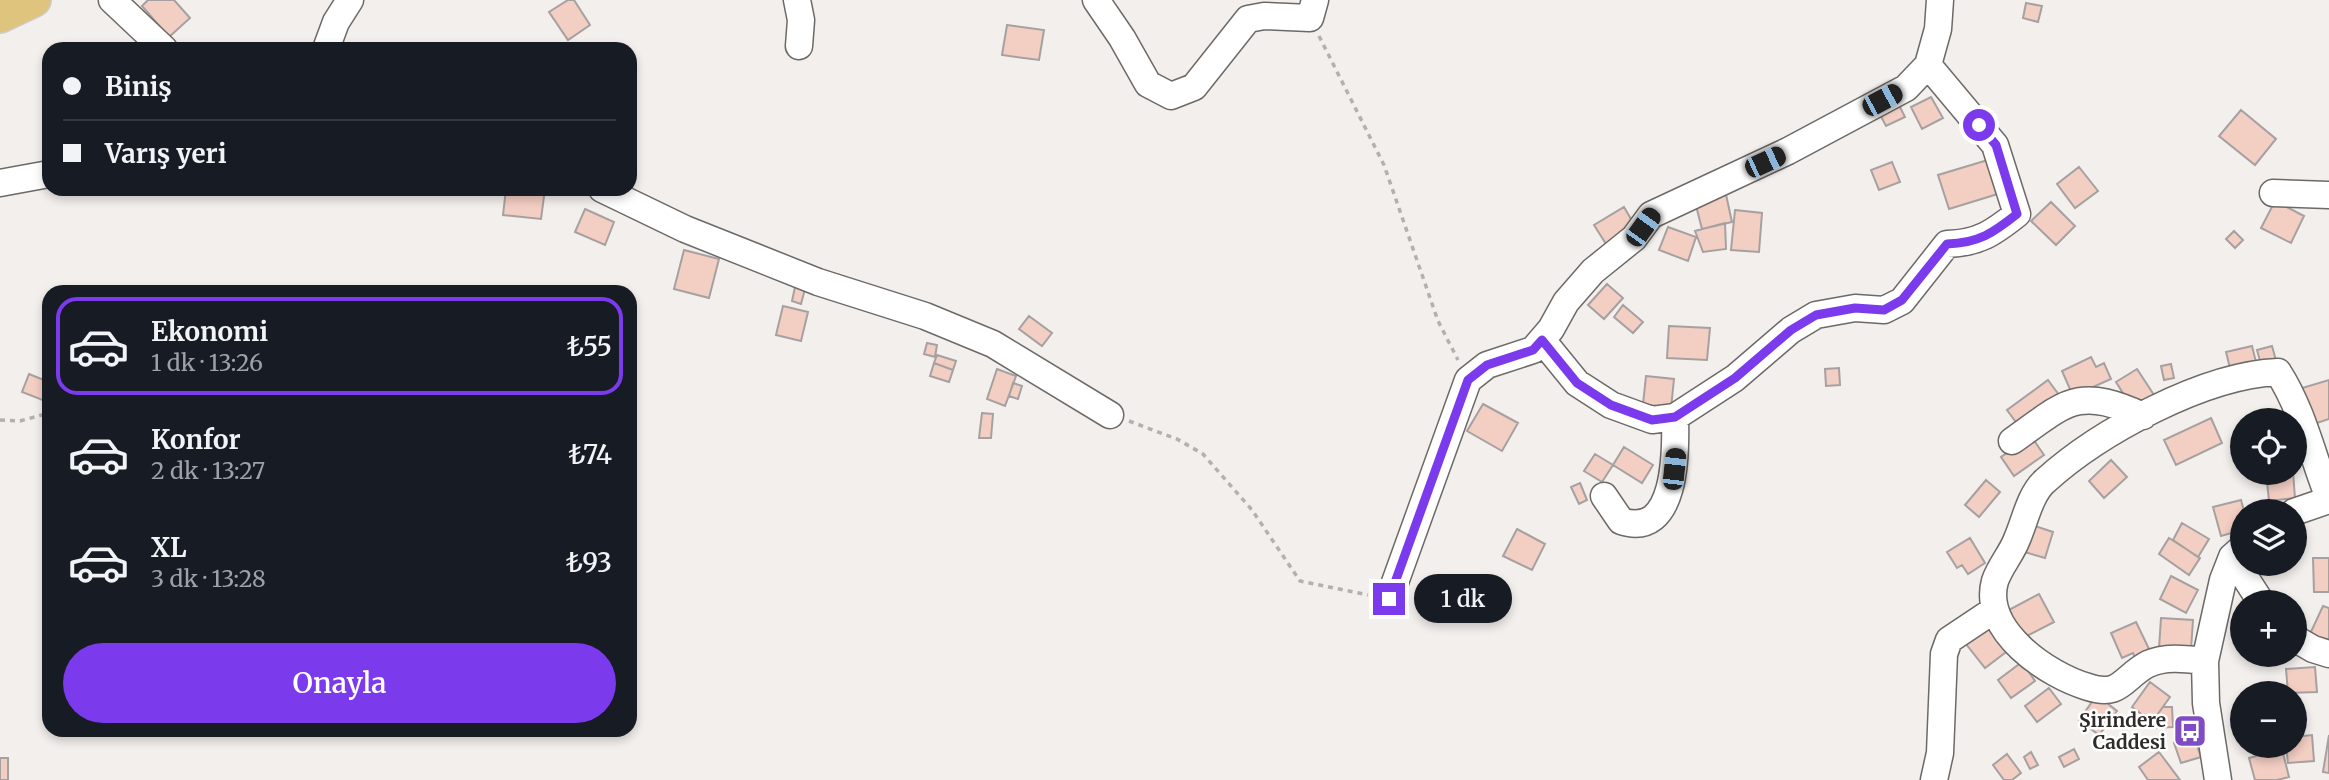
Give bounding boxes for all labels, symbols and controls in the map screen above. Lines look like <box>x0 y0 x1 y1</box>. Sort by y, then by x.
text: Biniş <box>105 70 172 103</box>
car <box>1859 81 1906 119</box>
route start <box>1963 109 1995 141</box>
text: Varış yeri <box>105 137 227 170</box>
car <box>1742 144 1789 180</box>
car <box>1623 204 1664 250</box>
icon: car <box>67 315 130 378</box>
text: Ekonomi <box>151 315 268 348</box>
text: ₺55 <box>566 330 612 363</box>
text: 1 dk · 13:26 <box>151 348 263 377</box>
map controls <box>2230 408 2307 758</box>
button: locate <box>2230 408 2307 485</box>
icon: car <box>67 423 130 486</box>
text: Konfor <box>151 423 241 456</box>
text: ₺74 <box>568 438 612 471</box>
car <box>1662 447 1687 491</box>
text: 2 dk · 13:27 <box>151 456 265 485</box>
button: layers <box>2230 499 2307 576</box>
icon: car <box>67 531 130 594</box>
text: XL <box>151 531 187 564</box>
text: ₺93 <box>566 546 612 579</box>
text: 3 dk · 13:28 <box>151 564 266 593</box>
callout: 1 dk <box>1414 574 1512 624</box>
route end <box>1373 583 1405 615</box>
text: 1 dk <box>1441 584 1485 613</box>
button: + <box>2230 590 2307 667</box>
button: Onayla <box>63 643 616 723</box>
button: − <box>2230 681 2307 758</box>
place label: Şirindere Caddesi <box>2079 708 2167 754</box>
bus stop icon: Şirindere Caddesi <box>2171 712 2209 750</box>

